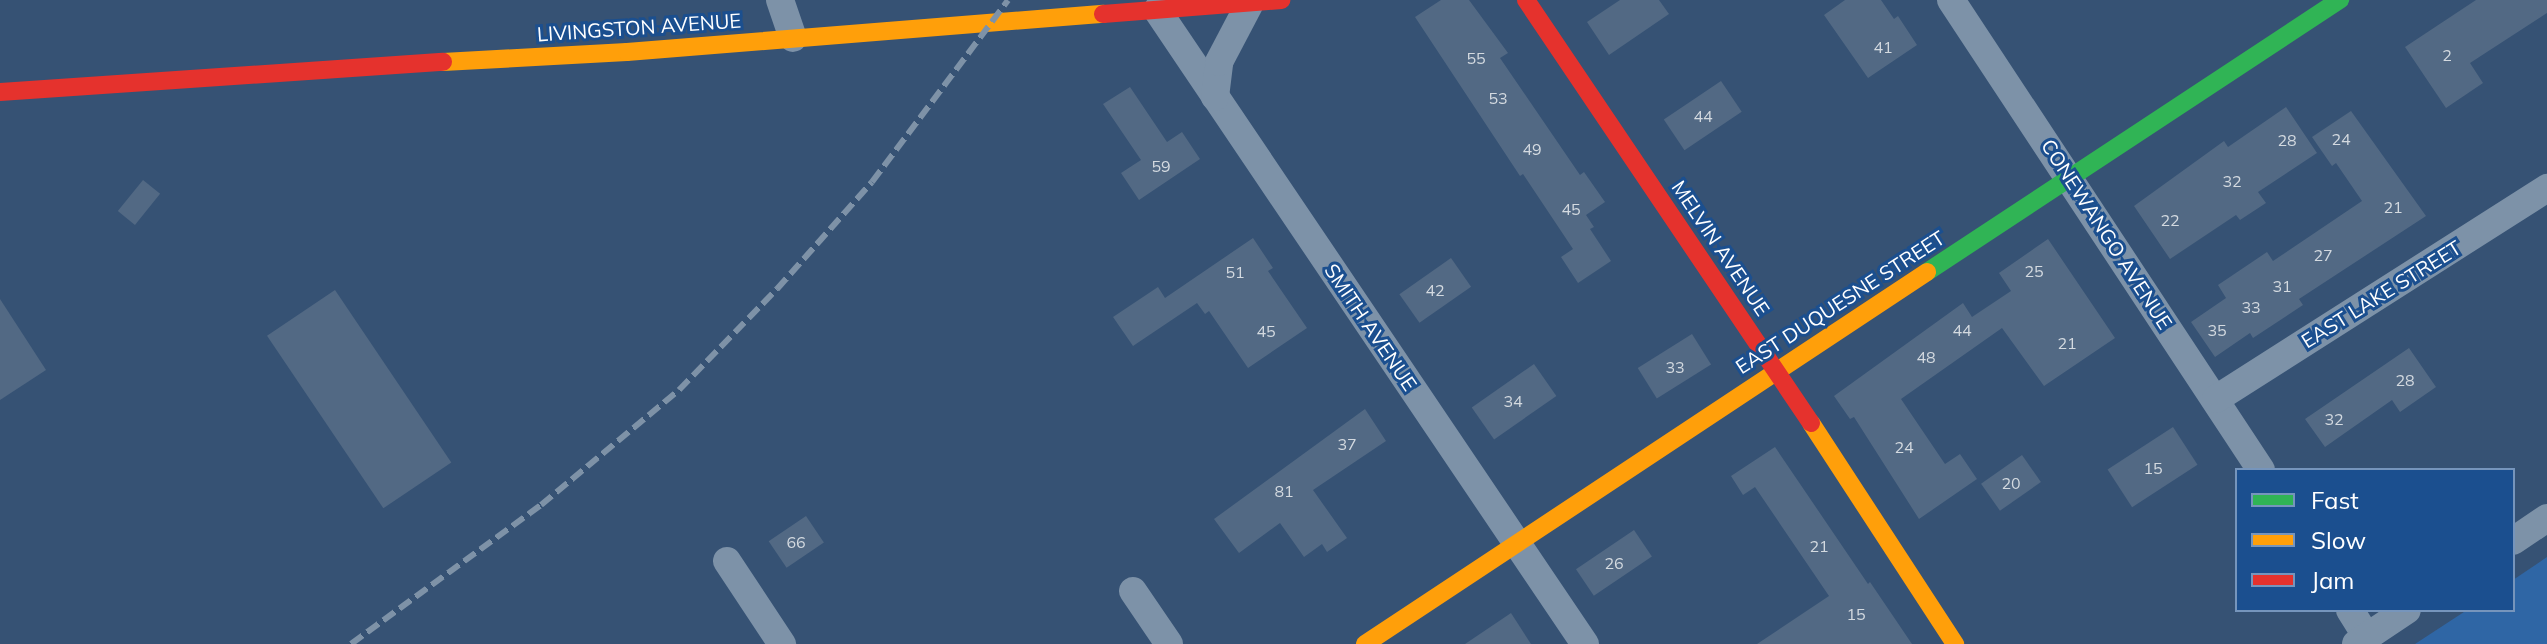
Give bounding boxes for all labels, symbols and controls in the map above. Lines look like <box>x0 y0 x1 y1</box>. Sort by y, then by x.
street label: LIVINGSTON AVENUE <box>536 8 742 46</box>
house number: 41 <box>1873 37 1893 57</box>
house number: 2 <box>2442 45 2452 65</box>
house number: 55 <box>1466 48 1486 68</box>
house number: 53 <box>1488 88 1508 108</box>
house number: 44 <box>1693 106 1713 126</box>
house number: 24 <box>2331 129 2351 149</box>
house number: 28 <box>2277 130 2297 150</box>
street label: CONEWANGO AVENUE <box>2036 134 2178 334</box>
house number: 49 <box>1522 139 1542 159</box>
house number: 59 <box>1151 156 1171 176</box>
house number: 32 <box>2222 171 2242 191</box>
street label: MELVIN AVENUE <box>1667 176 1775 320</box>
house number: 21 <box>2383 197 2403 217</box>
house number: 45 <box>1561 199 1581 219</box>
house number: 22 <box>2160 210 2180 230</box>
street label: EAST DUQUESNE STREET <box>1731 225 1949 379</box>
street label: EAST LAKE STREET <box>2297 235 2465 353</box>
house number: 27 <box>2313 245 2333 265</box>
street label: SMITH AVENUE <box>1320 259 1422 395</box>
house number: 25 <box>2024 261 2044 281</box>
house number: 51 <box>1225 262 1245 282</box>
house number: 31 <box>2272 276 2292 296</box>
house number: 42 <box>1425 280 1445 300</box>
house number: 33 <box>2241 297 2261 317</box>
house number: 44 <box>1952 320 1972 340</box>
house number: 35 <box>2207 320 2227 340</box>
house number: 45 <box>1256 321 1276 341</box>
house number: 21 <box>2057 333 2077 353</box>
house number: 48 <box>1916 347 1936 367</box>
house number: 33 <box>1665 357 1685 377</box>
house number: 28 <box>2395 370 2415 390</box>
house number: 34 <box>1503 391 1523 411</box>
house number: 32 <box>2324 409 2344 429</box>
house number: 37 <box>1337 434 1357 454</box>
house number: 24 <box>1894 437 1914 457</box>
house number: 15 <box>2143 458 2163 478</box>
legend <box>2235 468 2515 612</box>
house number: 20 <box>2001 473 2021 493</box>
house number: 81 <box>1274 481 1294 501</box>
text: Fast <box>2311 485 2359 515</box>
text: Slow <box>2311 525 2366 555</box>
house number: 66 <box>786 532 806 552</box>
house number: 21 <box>1809 536 1829 556</box>
house number: 26 <box>1604 553 1624 573</box>
text: Jam <box>2311 565 2354 595</box>
house number: 15 <box>1846 604 1866 624</box>

